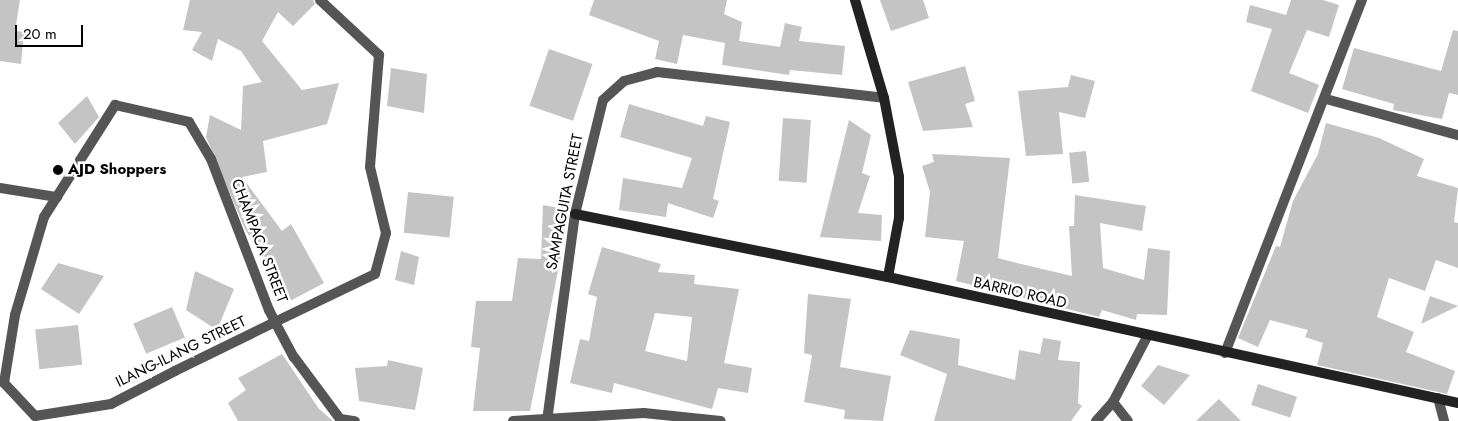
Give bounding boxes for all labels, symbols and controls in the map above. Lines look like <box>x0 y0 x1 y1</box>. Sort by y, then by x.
scale bar <box>18 15 85 47</box>
text: 20 m <box>23 23 57 45</box>
street label: SAMPAGUITA STREET <box>543 132 587 272</box>
place label: AJD Shoppers <box>68 161 166 179</box>
marker: AJD Shoppers <box>52 164 64 176</box>
street label: CHAMPACA STREET <box>227 177 291 305</box>
street label: BARRIO ROAD <box>972 274 1068 312</box>
street label: ILANG-ILANG STREET <box>113 313 249 391</box>

